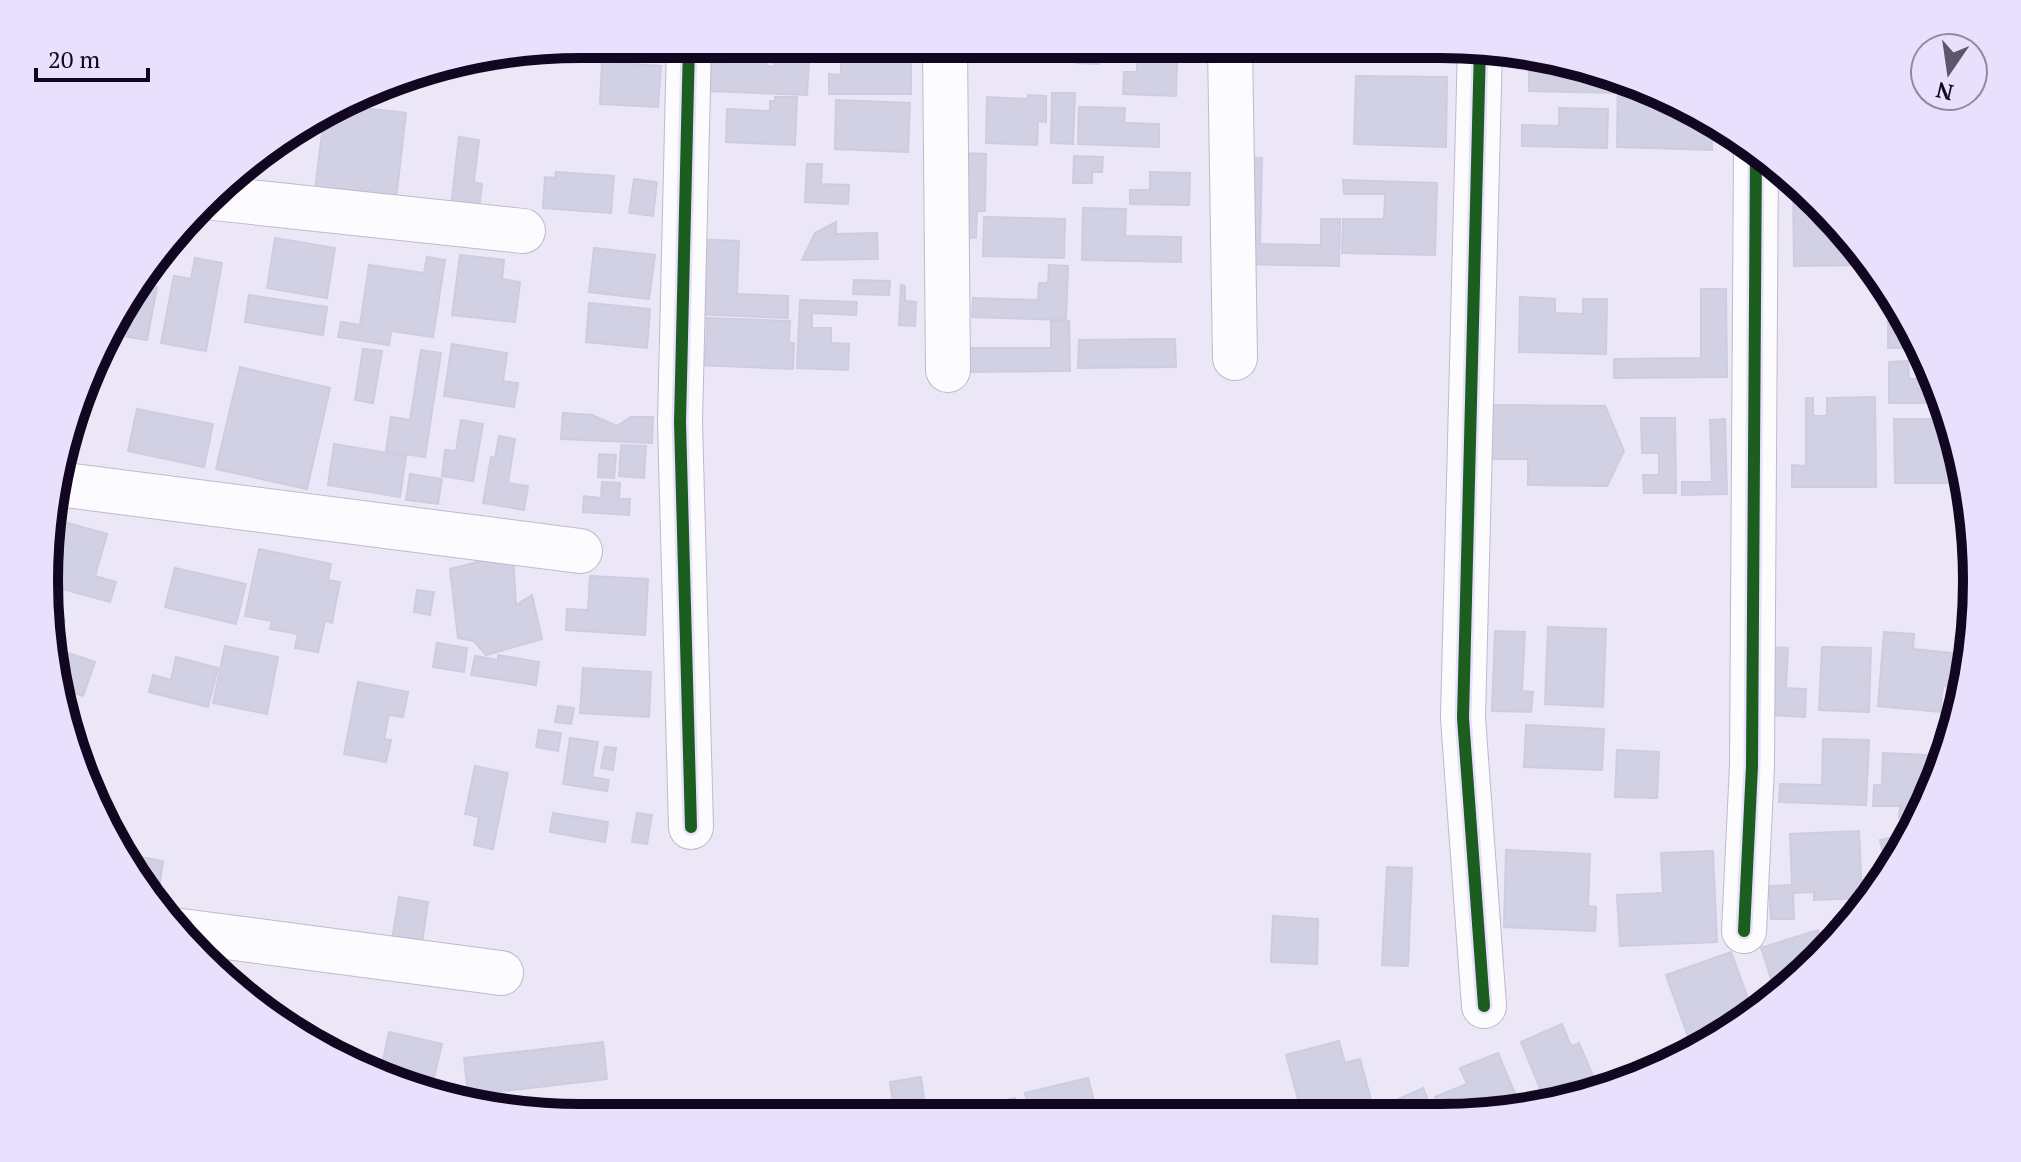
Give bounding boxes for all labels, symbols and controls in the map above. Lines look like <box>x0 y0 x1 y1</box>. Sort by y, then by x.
scale bar <box>36 32 148 82</box>
north arrow <box>1909 32 1989 112</box>
text: 20 m <box>48 43 100 75</box>
text: N <box>1933 76 1956 108</box>

